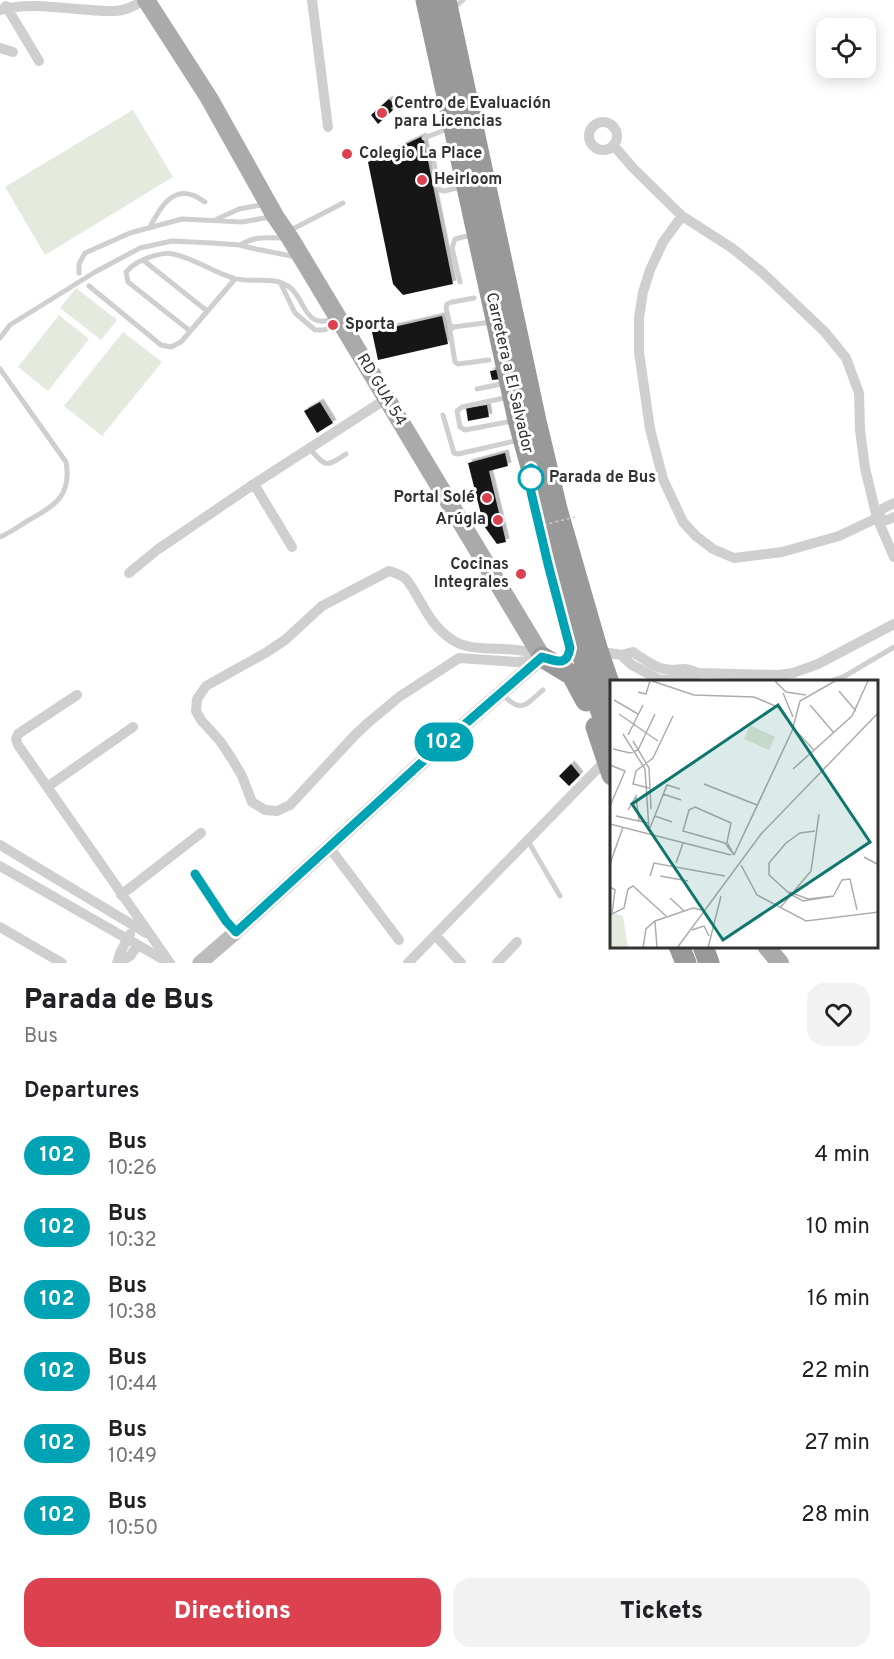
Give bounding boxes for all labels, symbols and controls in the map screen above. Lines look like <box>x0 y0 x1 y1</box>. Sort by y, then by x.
map controls <box>816 18 876 78</box>
button: locate <box>816 18 876 78</box>
place label: Centro de Evaluación para Licencias <box>394 94 551 132</box>
marker: Centro de Evaluación para Licencias <box>375 106 389 120</box>
place label: Colegio La Place <box>359 144 482 164</box>
marker: Colegio La Place <box>340 147 354 161</box>
place label: Heirloom <box>434 170 502 190</box>
marker: Heirloom <box>415 173 429 187</box>
street label: Carretera a El Salvador <box>481 291 537 455</box>
place label: Sporta <box>345 315 395 335</box>
marker: Sporta <box>326 318 340 332</box>
street label: RD GUA 54 <box>352 350 410 430</box>
marker: Parada de Bus <box>518 465 544 491</box>
place label: Parada de Bus <box>549 468 656 488</box>
place label: Portal Solé <box>393 488 475 508</box>
marker: Portal Solé <box>480 491 494 505</box>
place label: Arúgla <box>436 510 486 530</box>
marker: Arúgla <box>491 513 505 527</box>
place label: Cocinas Integrales <box>434 555 509 593</box>
marker: Cocinas Integrales <box>514 567 528 581</box>
inset map <box>610 680 879 948</box>
line badge: 102 <box>410 722 478 762</box>
text: 102 <box>426 729 462 756</box>
text: Parada de Bus <box>24 983 214 1019</box>
button: heart <box>807 983 870 1046</box>
text: Bus <box>24 1024 58 1050</box>
text: Departures <box>24 1078 140 1105</box>
text: Bus <box>108 1129 147 1156</box>
text: 102 <box>39 1142 75 1169</box>
text: 4 min <box>815 1142 870 1169</box>
text: 10:26 <box>108 1156 157 1182</box>
text: Bus <box>108 1201 147 1228</box>
text: 102 <box>39 1214 75 1241</box>
text: 10 min <box>806 1214 870 1241</box>
text: 10:32 <box>108 1228 157 1254</box>
text: Bus <box>108 1273 147 1300</box>
text: 102 <box>39 1286 75 1313</box>
text: 16 min <box>807 1286 870 1313</box>
text: 10:38 <box>108 1300 157 1326</box>
text: Bus <box>108 1345 147 1372</box>
text: 102 <box>39 1358 75 1385</box>
text: 22 min <box>801 1358 870 1385</box>
text: 10:44 <box>108 1372 158 1398</box>
text: Bus <box>108 1417 147 1444</box>
text: 102 <box>39 1430 75 1457</box>
text: 27 min <box>804 1430 870 1457</box>
text: 10:49 <box>108 1444 157 1470</box>
text: Bus <box>108 1489 147 1516</box>
text: 102 <box>39 1502 75 1529</box>
text: 28 min <box>801 1502 870 1529</box>
text: 10:50 <box>108 1516 158 1542</box>
button: Directions <box>24 1578 441 1647</box>
button: Tickets <box>453 1578 870 1647</box>

